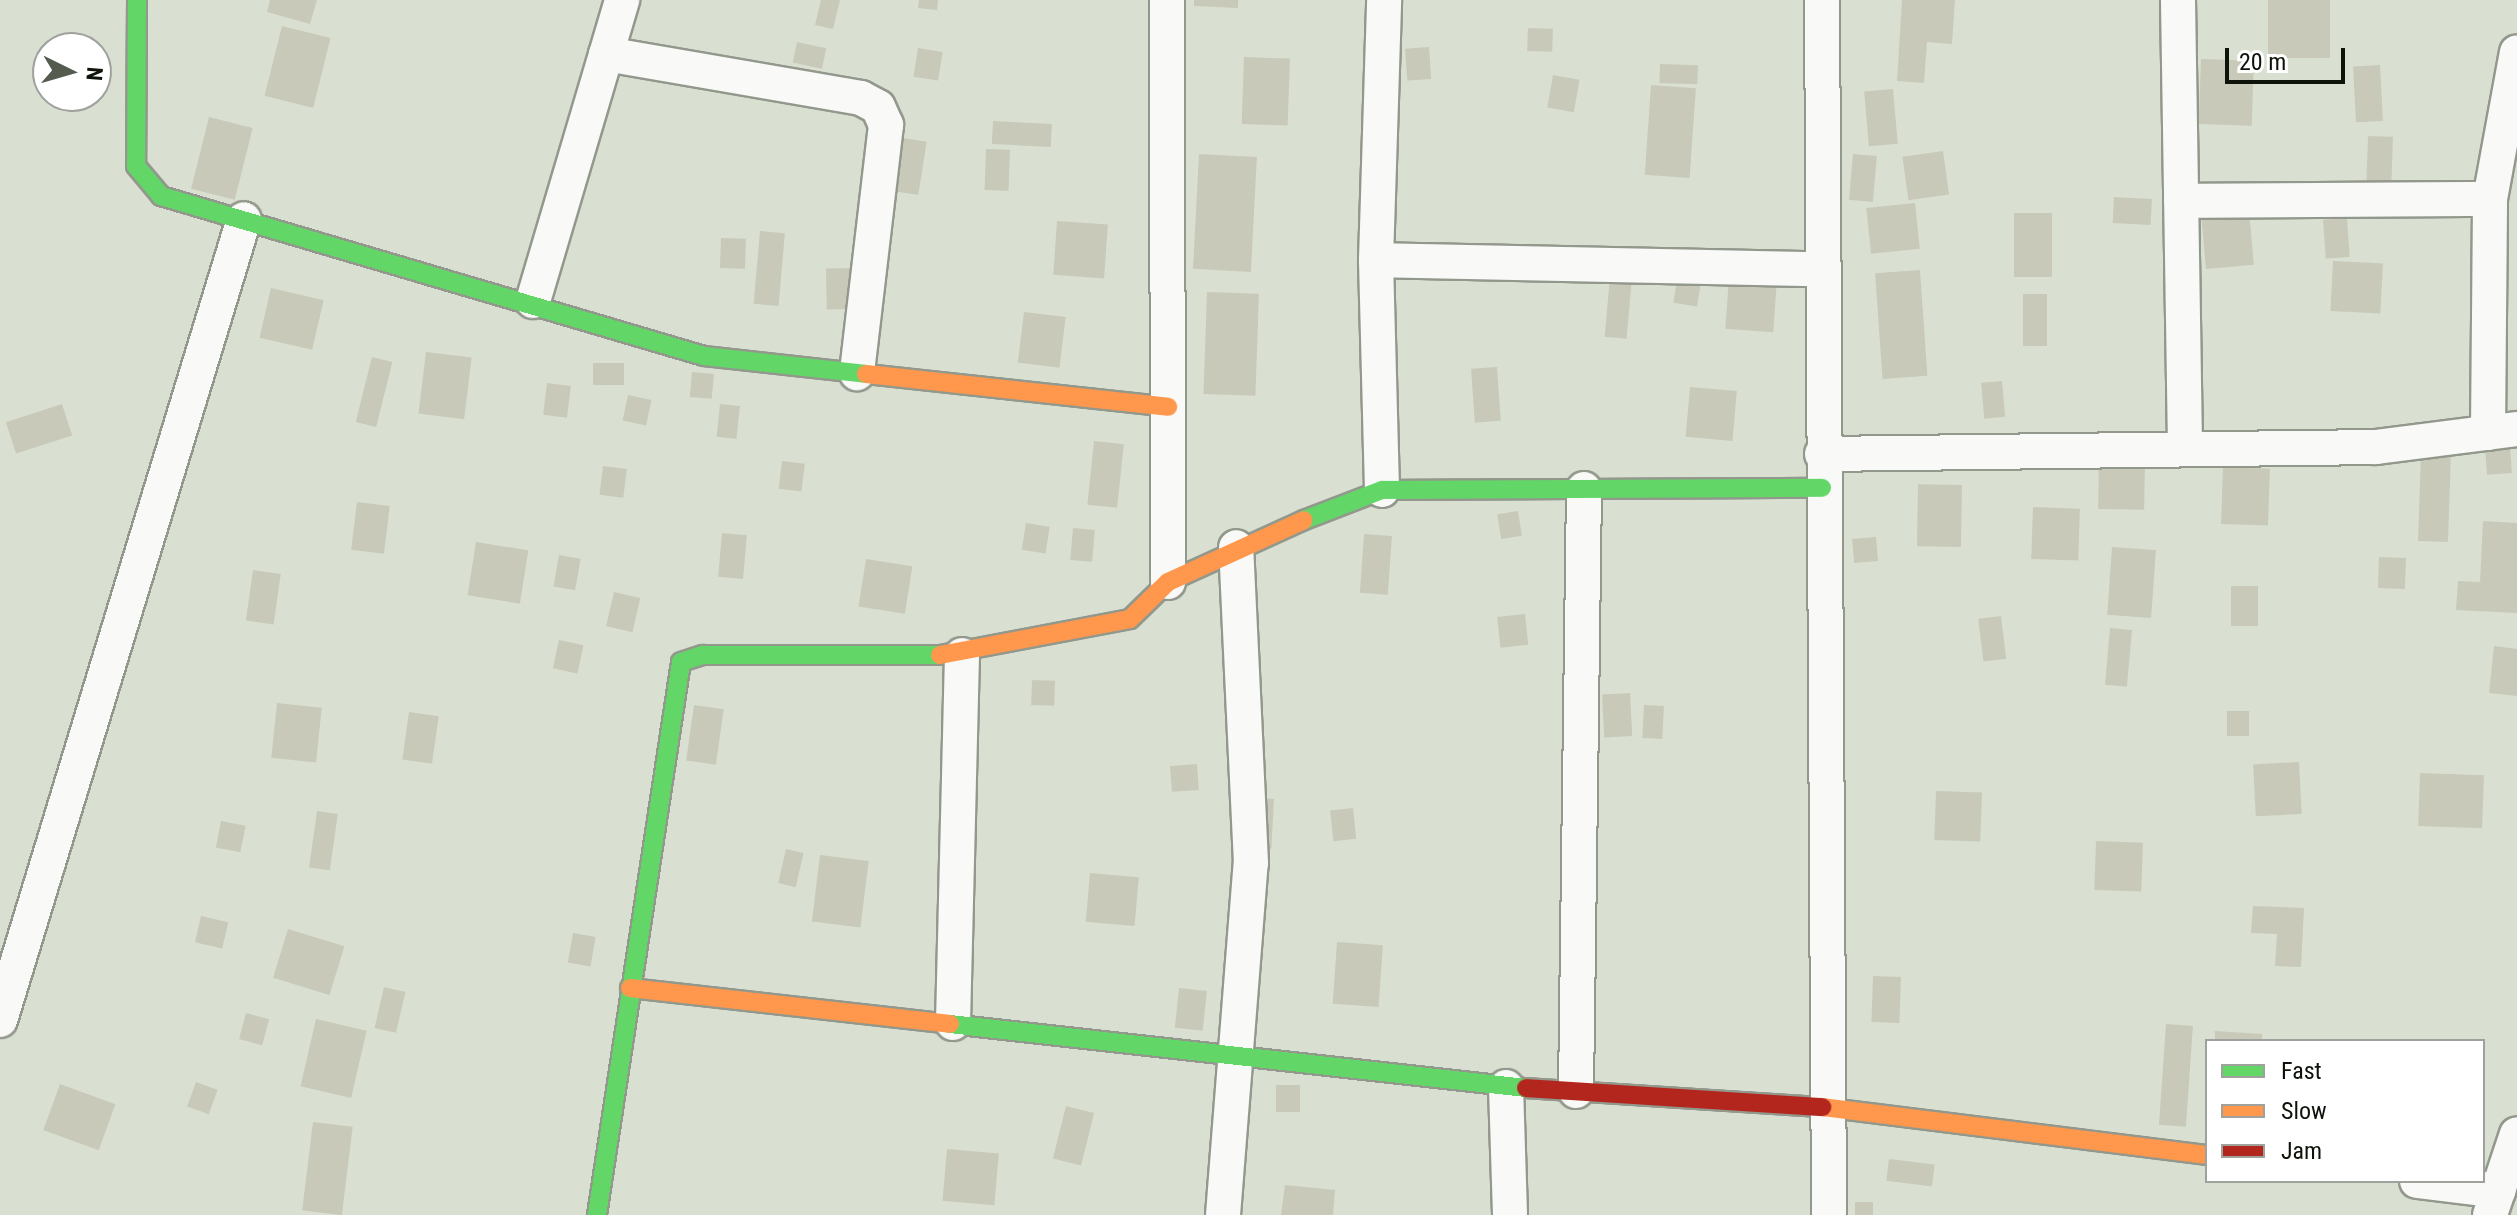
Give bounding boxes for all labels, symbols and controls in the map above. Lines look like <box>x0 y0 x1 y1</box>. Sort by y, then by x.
north arrow <box>32 32 112 112</box>
scale bar <box>2229 32 2349 82</box>
text: 20 m <box>2239 48 2286 76</box>
text: N <box>81 66 107 82</box>
legend <box>2205 1039 2485 1183</box>
text: Fast <box>2281 1057 2322 1085</box>
text: Slow <box>2281 1097 2327 1125</box>
text: Jam <box>2281 1137 2322 1165</box>

